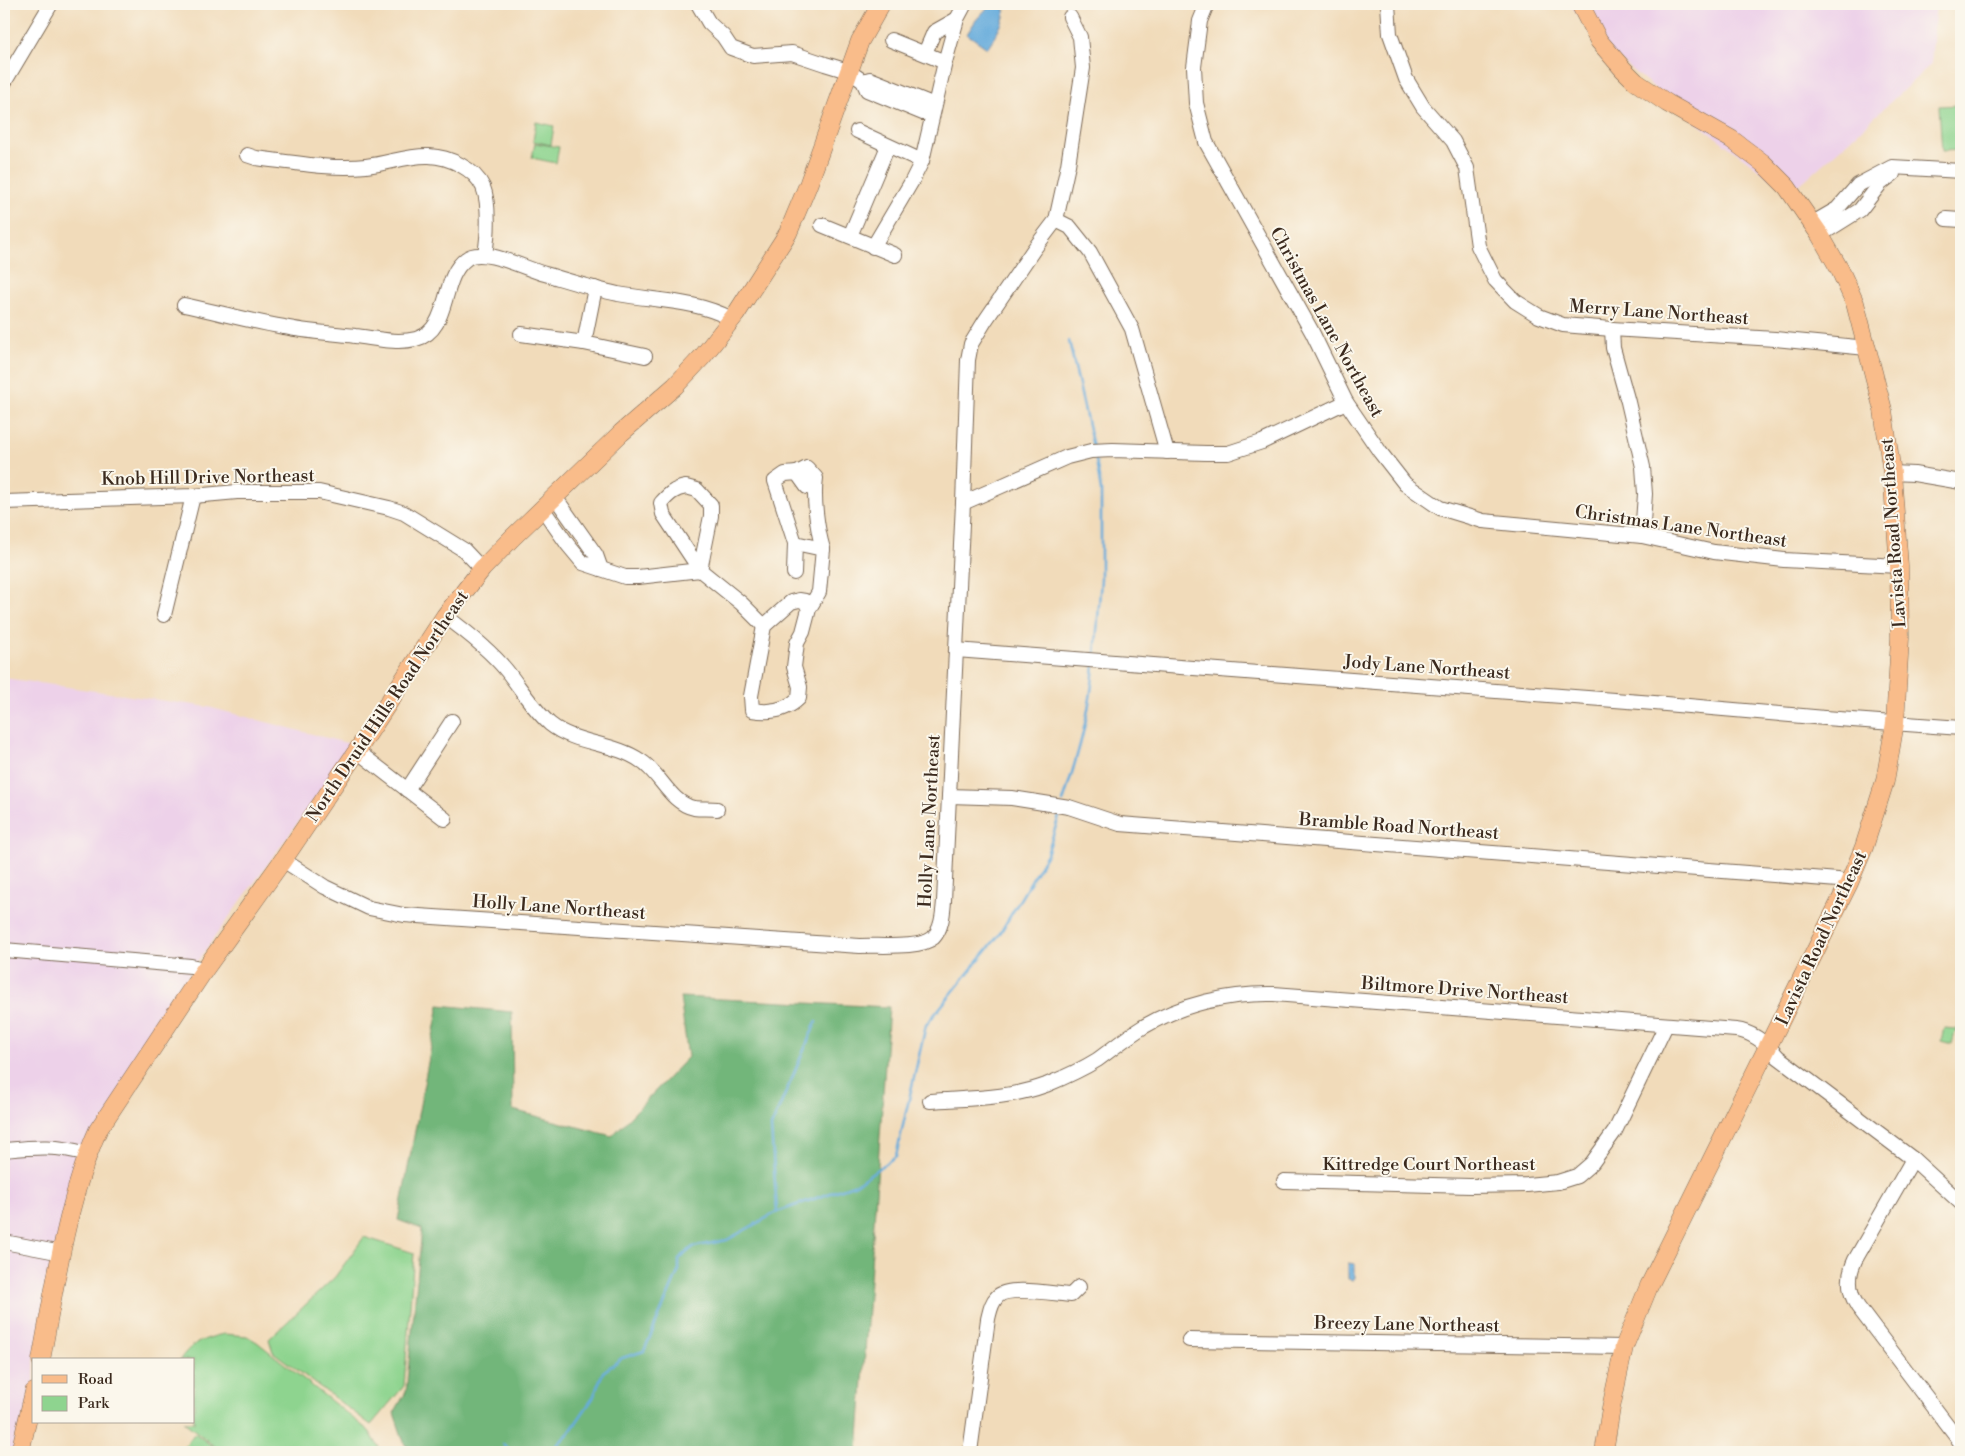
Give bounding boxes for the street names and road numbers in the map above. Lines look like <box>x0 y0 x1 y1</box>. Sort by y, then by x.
street label: Christmas Lane Northeast <box>1265 223 1389 422</box>
street label: Merry Lane Northeast <box>1568 295 1750 330</box>
street label: Lavista Road Northeast <box>1875 437 1912 629</box>
street label: Knob Hill Drive Northeast <box>101 464 316 491</box>
street label: Christmas Lane Northeast <box>1573 500 1789 553</box>
street label: North Druid Hills Road Northeast <box>301 586 474 827</box>
street label: Jody Lane Northeast <box>1342 650 1512 685</box>
street label: Holly Lane Northeast <box>913 733 946 908</box>
street label: Bramble Road Northeast <box>1297 808 1500 845</box>
street label: Lavista Road Northeast <box>1771 847 1872 1029</box>
street label: Holly Lane Northeast <box>471 890 647 925</box>
street label: Biltmore Drive Northeast <box>1360 972 1570 1009</box>
street label: Kittredge Court Northeast <box>1322 1153 1536 1176</box>
street label: Breezy Lane Northeast <box>1313 1311 1501 1338</box>

